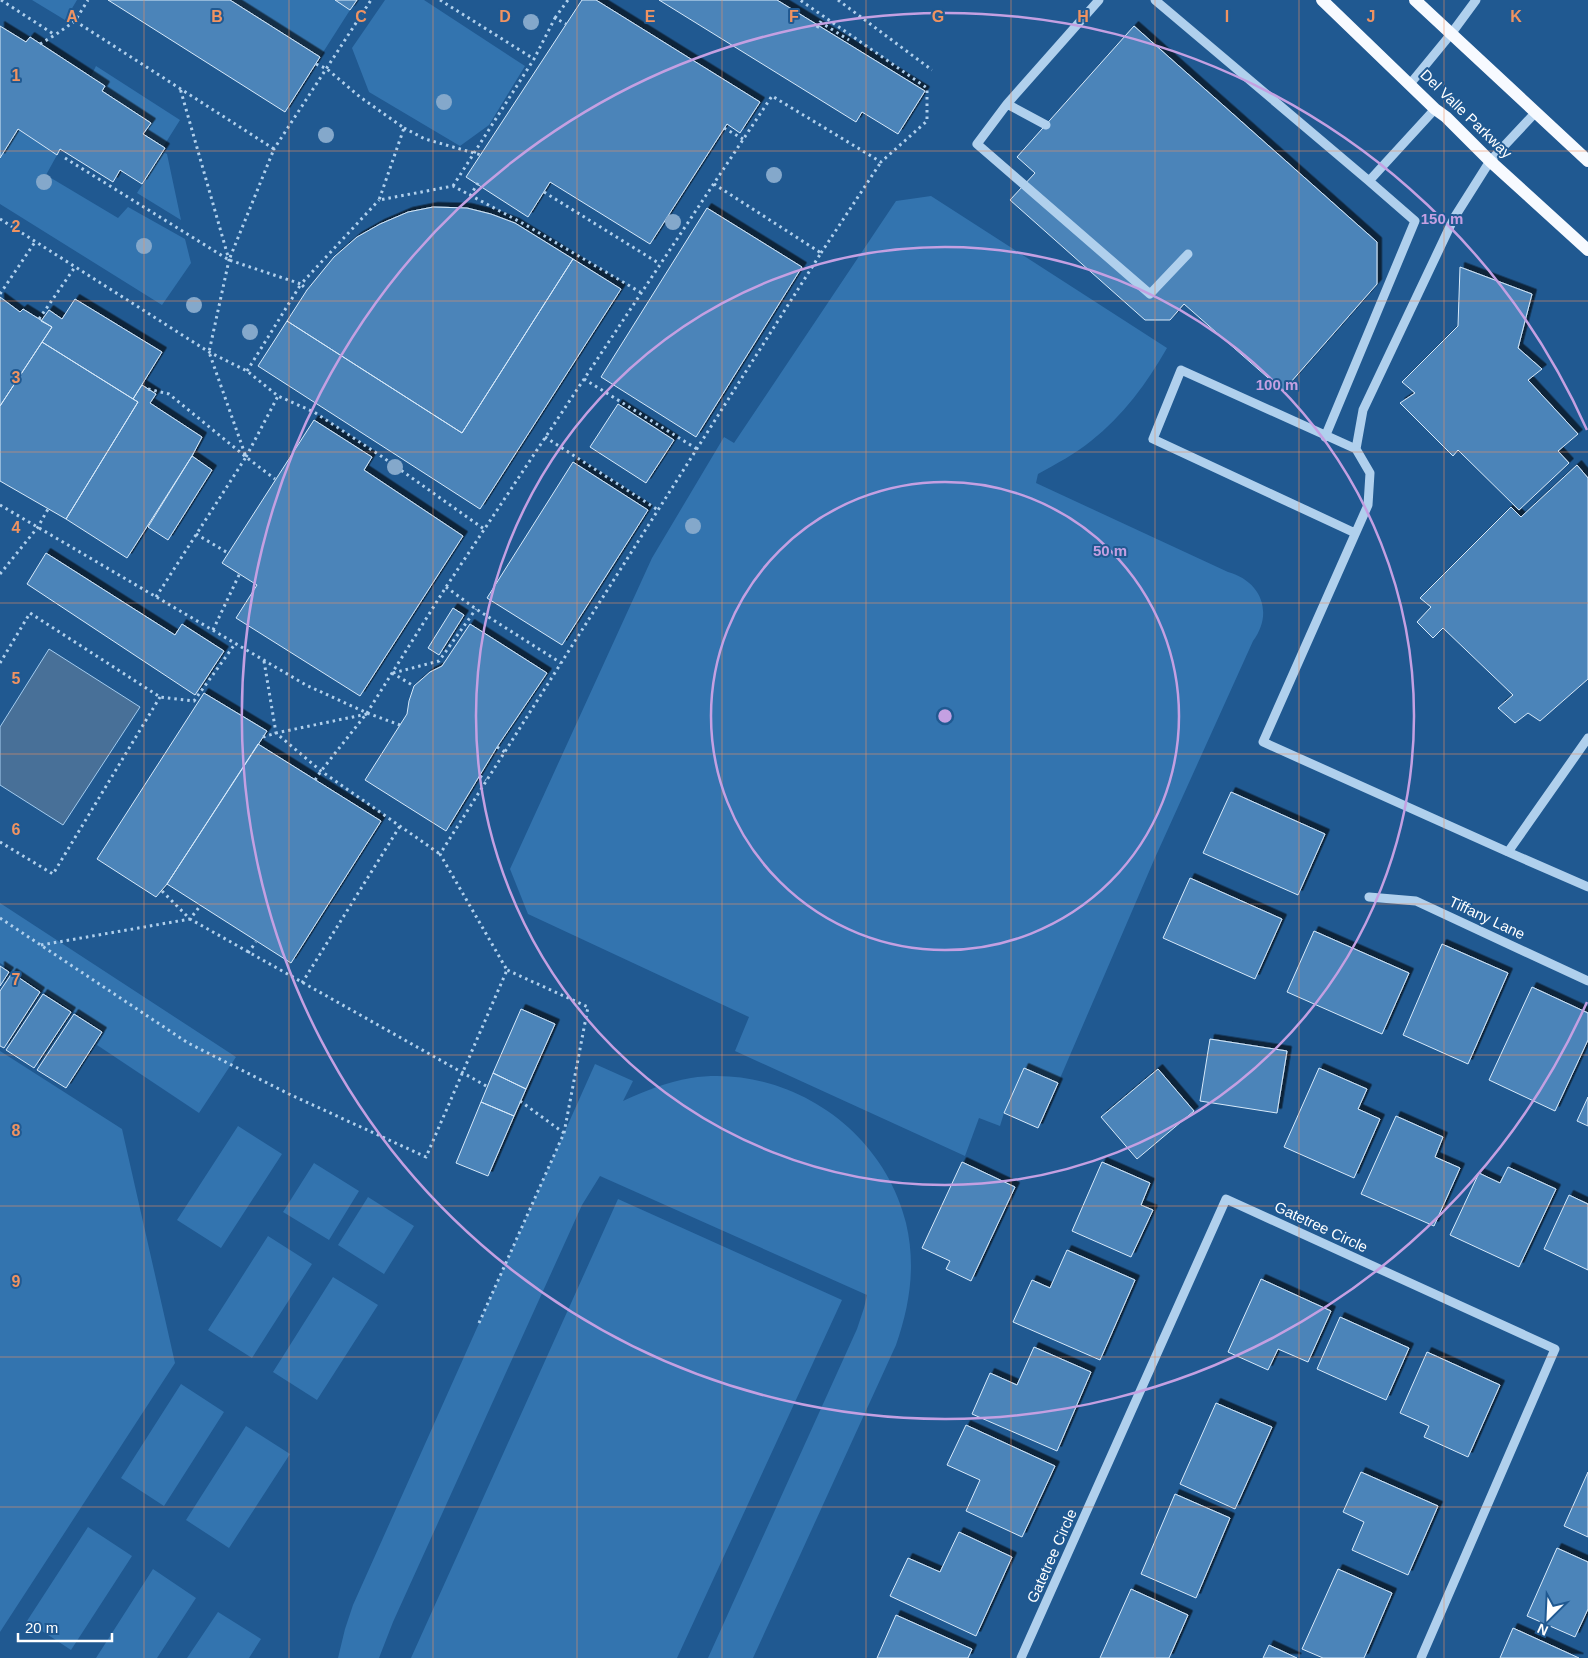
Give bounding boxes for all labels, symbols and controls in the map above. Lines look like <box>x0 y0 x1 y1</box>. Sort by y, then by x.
text: A <box>66 8 78 25</box>
text: B <box>211 8 223 25</box>
text: C <box>355 8 367 25</box>
text: D <box>499 8 511 25</box>
text: E <box>645 8 656 25</box>
text: F <box>789 8 799 25</box>
text: G <box>932 8 944 25</box>
text: H <box>1077 8 1089 25</box>
text: I <box>1225 8 1229 25</box>
text: J <box>1367 8 1375 25</box>
text: K <box>1510 8 1522 25</box>
street label: Del Valle Parkway <box>1417 66 1516 162</box>
text: 1 <box>12 67 21 84</box>
text: 150 m <box>1421 210 1463 227</box>
text: 2 <box>12 218 21 235</box>
text: 3 <box>12 369 21 386</box>
text: 100 m <box>1256 376 1298 393</box>
text: 4 <box>12 519 21 536</box>
text: 50 m <box>1093 542 1127 559</box>
text: 5 <box>12 670 21 687</box>
centre of rings <box>936 707 954 725</box>
text: 6 <box>12 821 21 838</box>
street label: Tiffany Lane <box>1447 893 1528 943</box>
text: 7 <box>12 971 21 988</box>
text: 8 <box>12 1122 21 1139</box>
street label: Gatetree Circle <box>1272 1198 1371 1256</box>
text: 9 <box>12 1273 21 1290</box>
street label: Gatetree Circle <box>1023 1506 1080 1605</box>
north arrow <box>1523 1593 1573 1643</box>
scale bar <box>18 1610 111 1642</box>
text: 20 m <box>25 1619 58 1636</box>
text: N <box>1535 1621 1551 1639</box>

